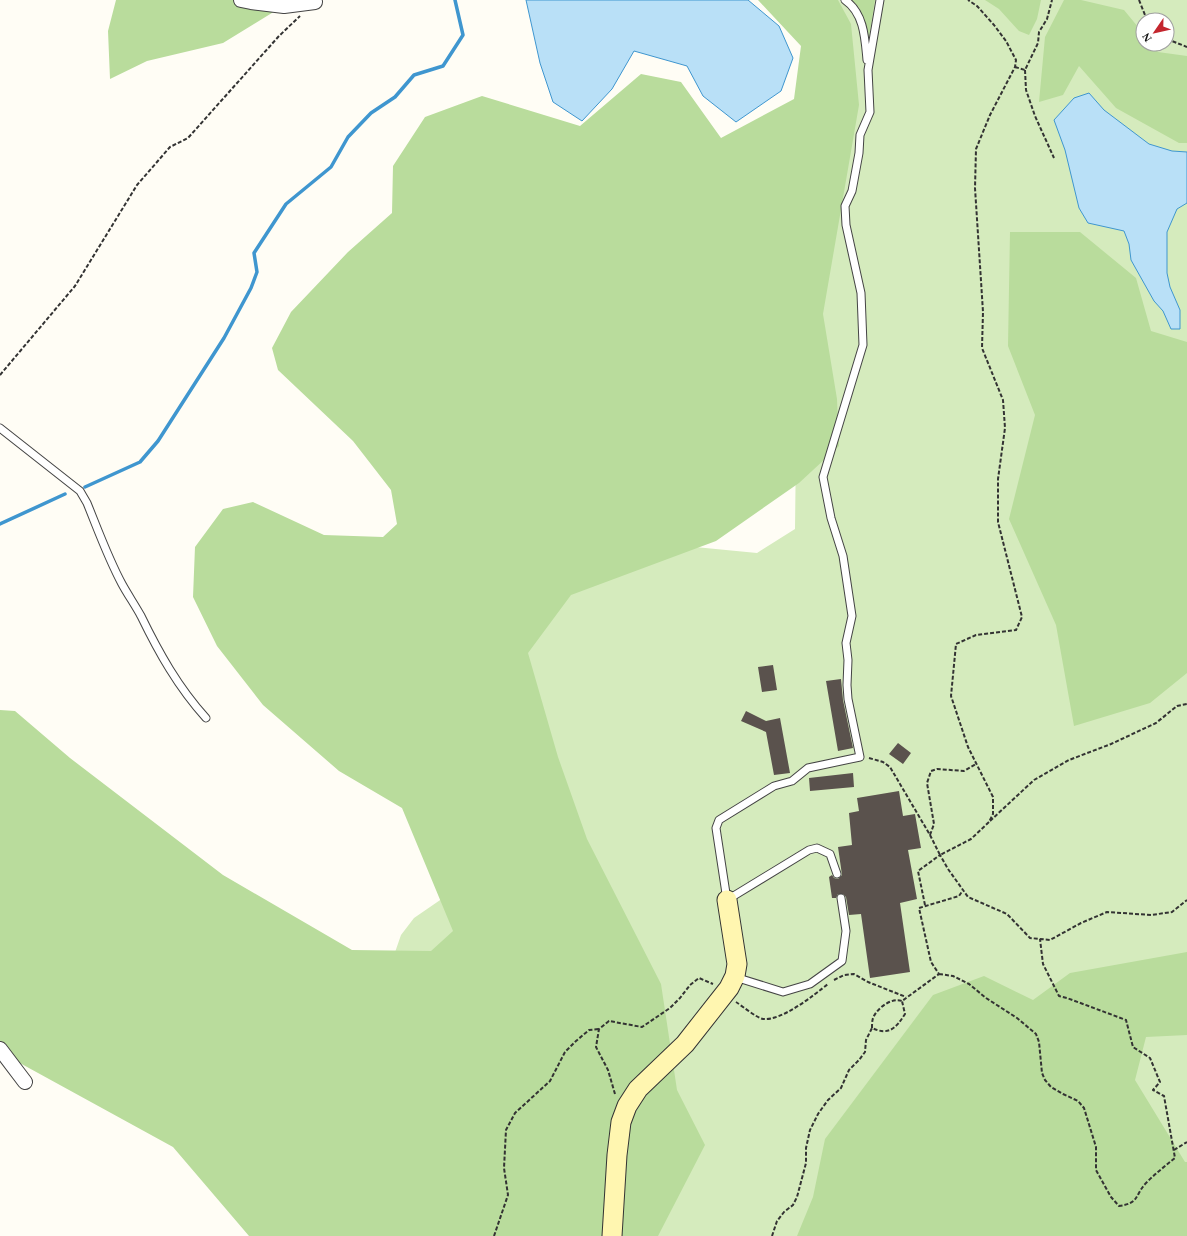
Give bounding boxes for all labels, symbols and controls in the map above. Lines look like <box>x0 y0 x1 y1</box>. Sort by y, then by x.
north arrow <box>1135 12 1175 52</box>
text: N <box>1139 31 1154 44</box>

